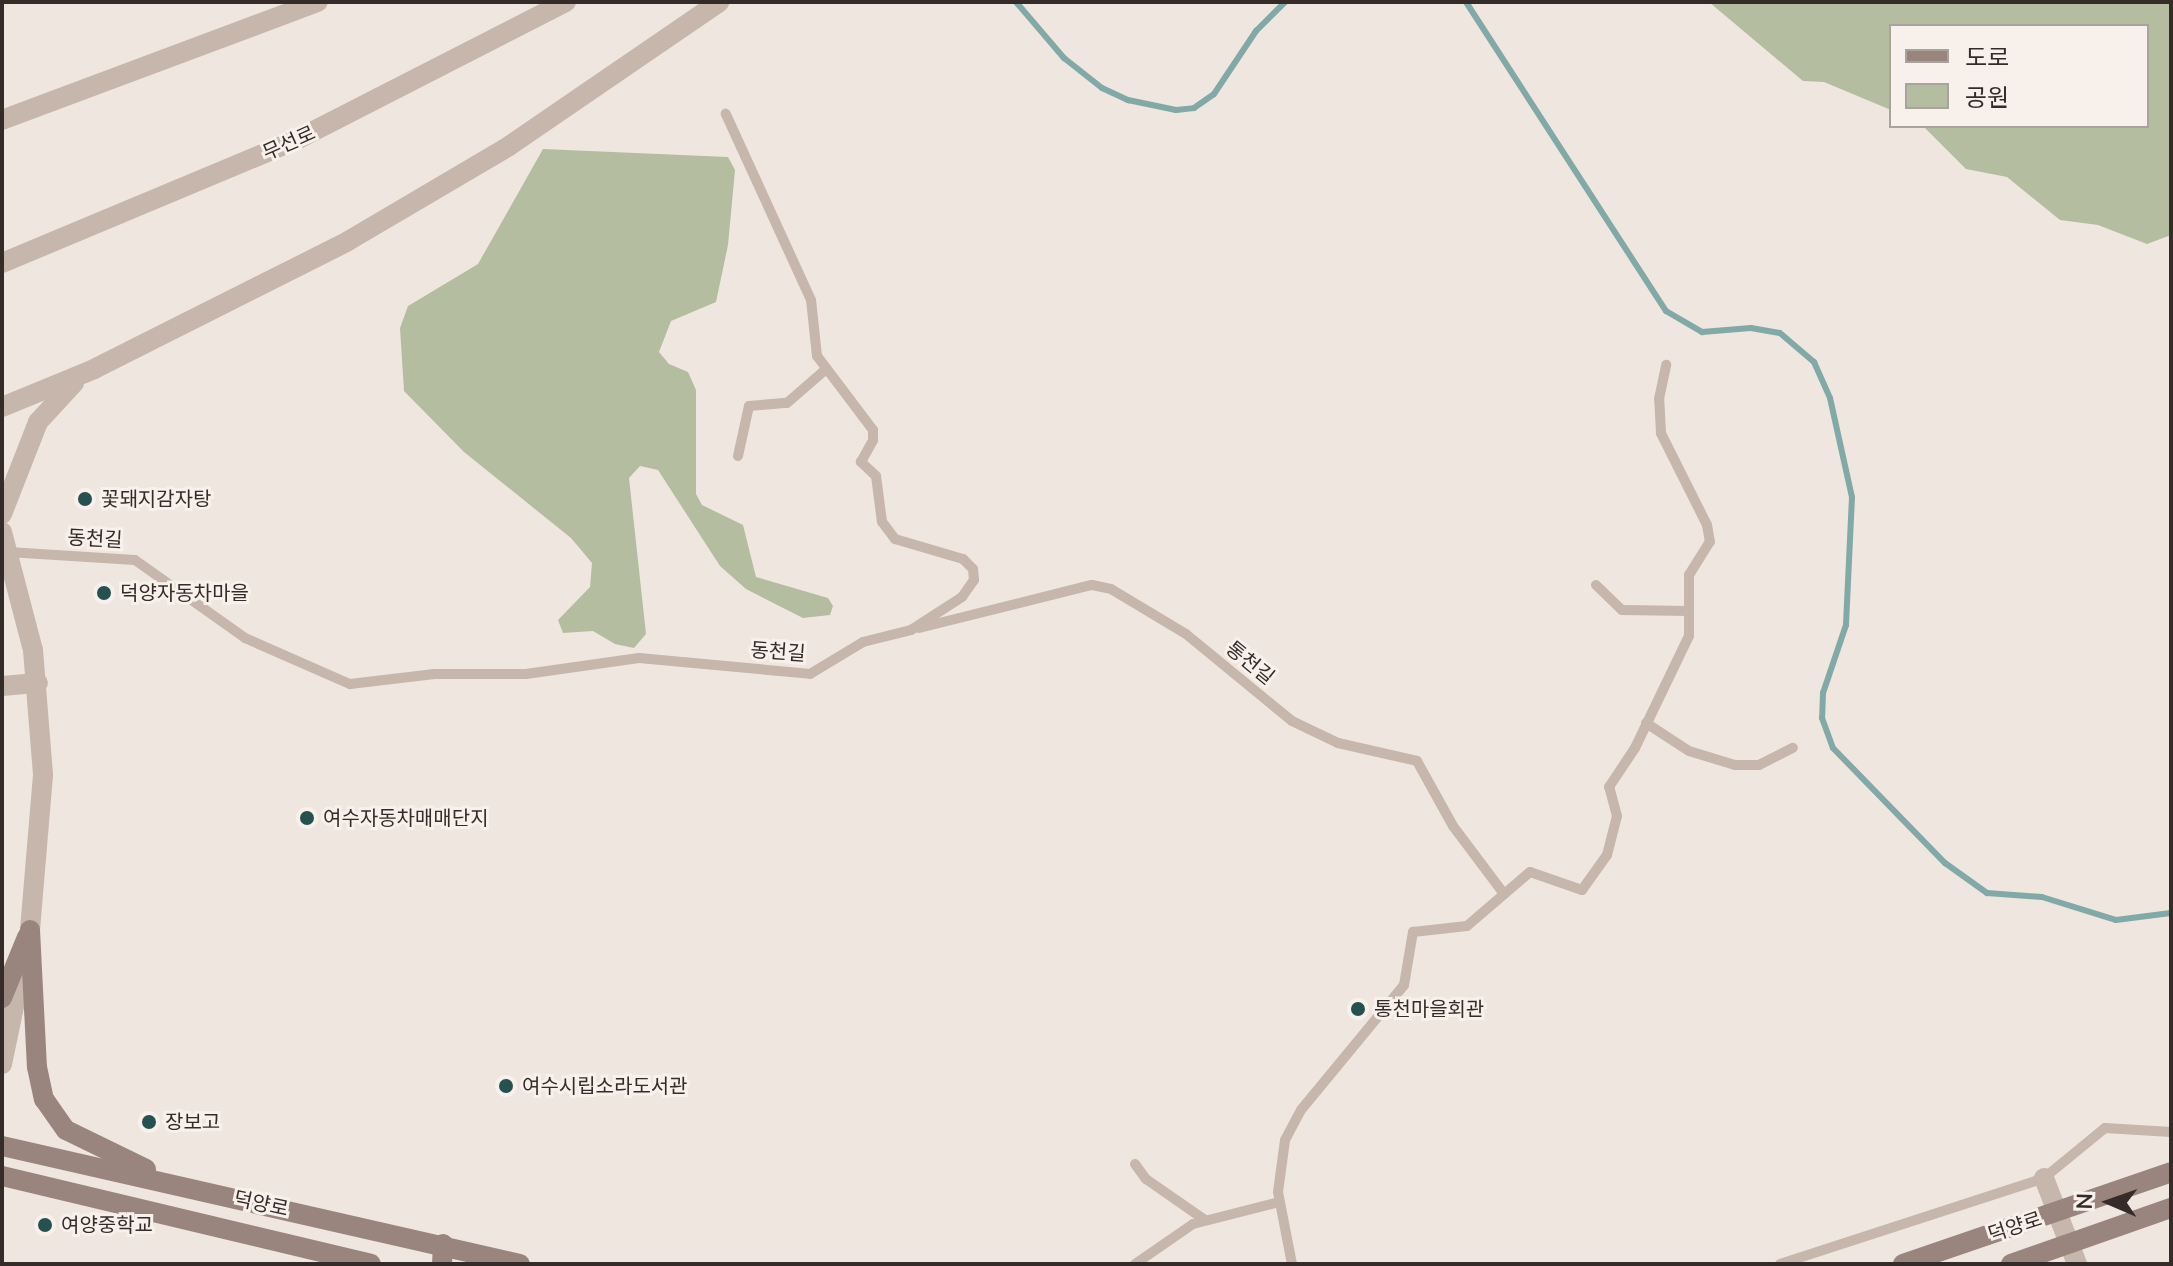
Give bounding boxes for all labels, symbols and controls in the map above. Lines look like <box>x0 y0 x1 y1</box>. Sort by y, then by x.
legend <box>1889 24 2149 128</box>
text: 도로 <box>1965 42 2009 74</box>
text: 공원 <box>1965 82 2009 114</box>
street label: 무선로 <box>259 121 319 165</box>
place label: 꽃돼지감자탕 <box>101 487 211 511</box>
marker: 꽃돼지감자탕 <box>76 490 94 508</box>
street label: 동천길 <box>67 526 123 552</box>
place label: 덕양자동차마을 <box>120 581 249 605</box>
marker: 덕양자동차마을 <box>95 584 113 602</box>
street label: 통천길 <box>1221 636 1279 690</box>
street label: 동천길 <box>750 638 806 666</box>
place label: 여수자동차매매단지 <box>323 806 489 830</box>
marker: 여수자동차매매단지 <box>298 809 316 827</box>
place label: 통천마을회관 <box>1374 997 1484 1021</box>
marker: 통천마을회관 <box>1349 1000 1367 1018</box>
place label: 여수시립소라도서관 <box>522 1074 688 1098</box>
marker: 여수시립소라도서관 <box>497 1077 515 1095</box>
place label: 장보고 <box>165 1110 220 1134</box>
marker: 장보고 <box>140 1113 158 1131</box>
north arrow <box>2069 1162 2149 1242</box>
street label: 덕양로 <box>232 1187 290 1221</box>
text: N <box>2070 1192 2100 1210</box>
street label: 덕양로 <box>1985 1207 2045 1247</box>
place label: 여양중학교 <box>61 1213 153 1237</box>
marker: 여양중학교 <box>36 1216 54 1234</box>

